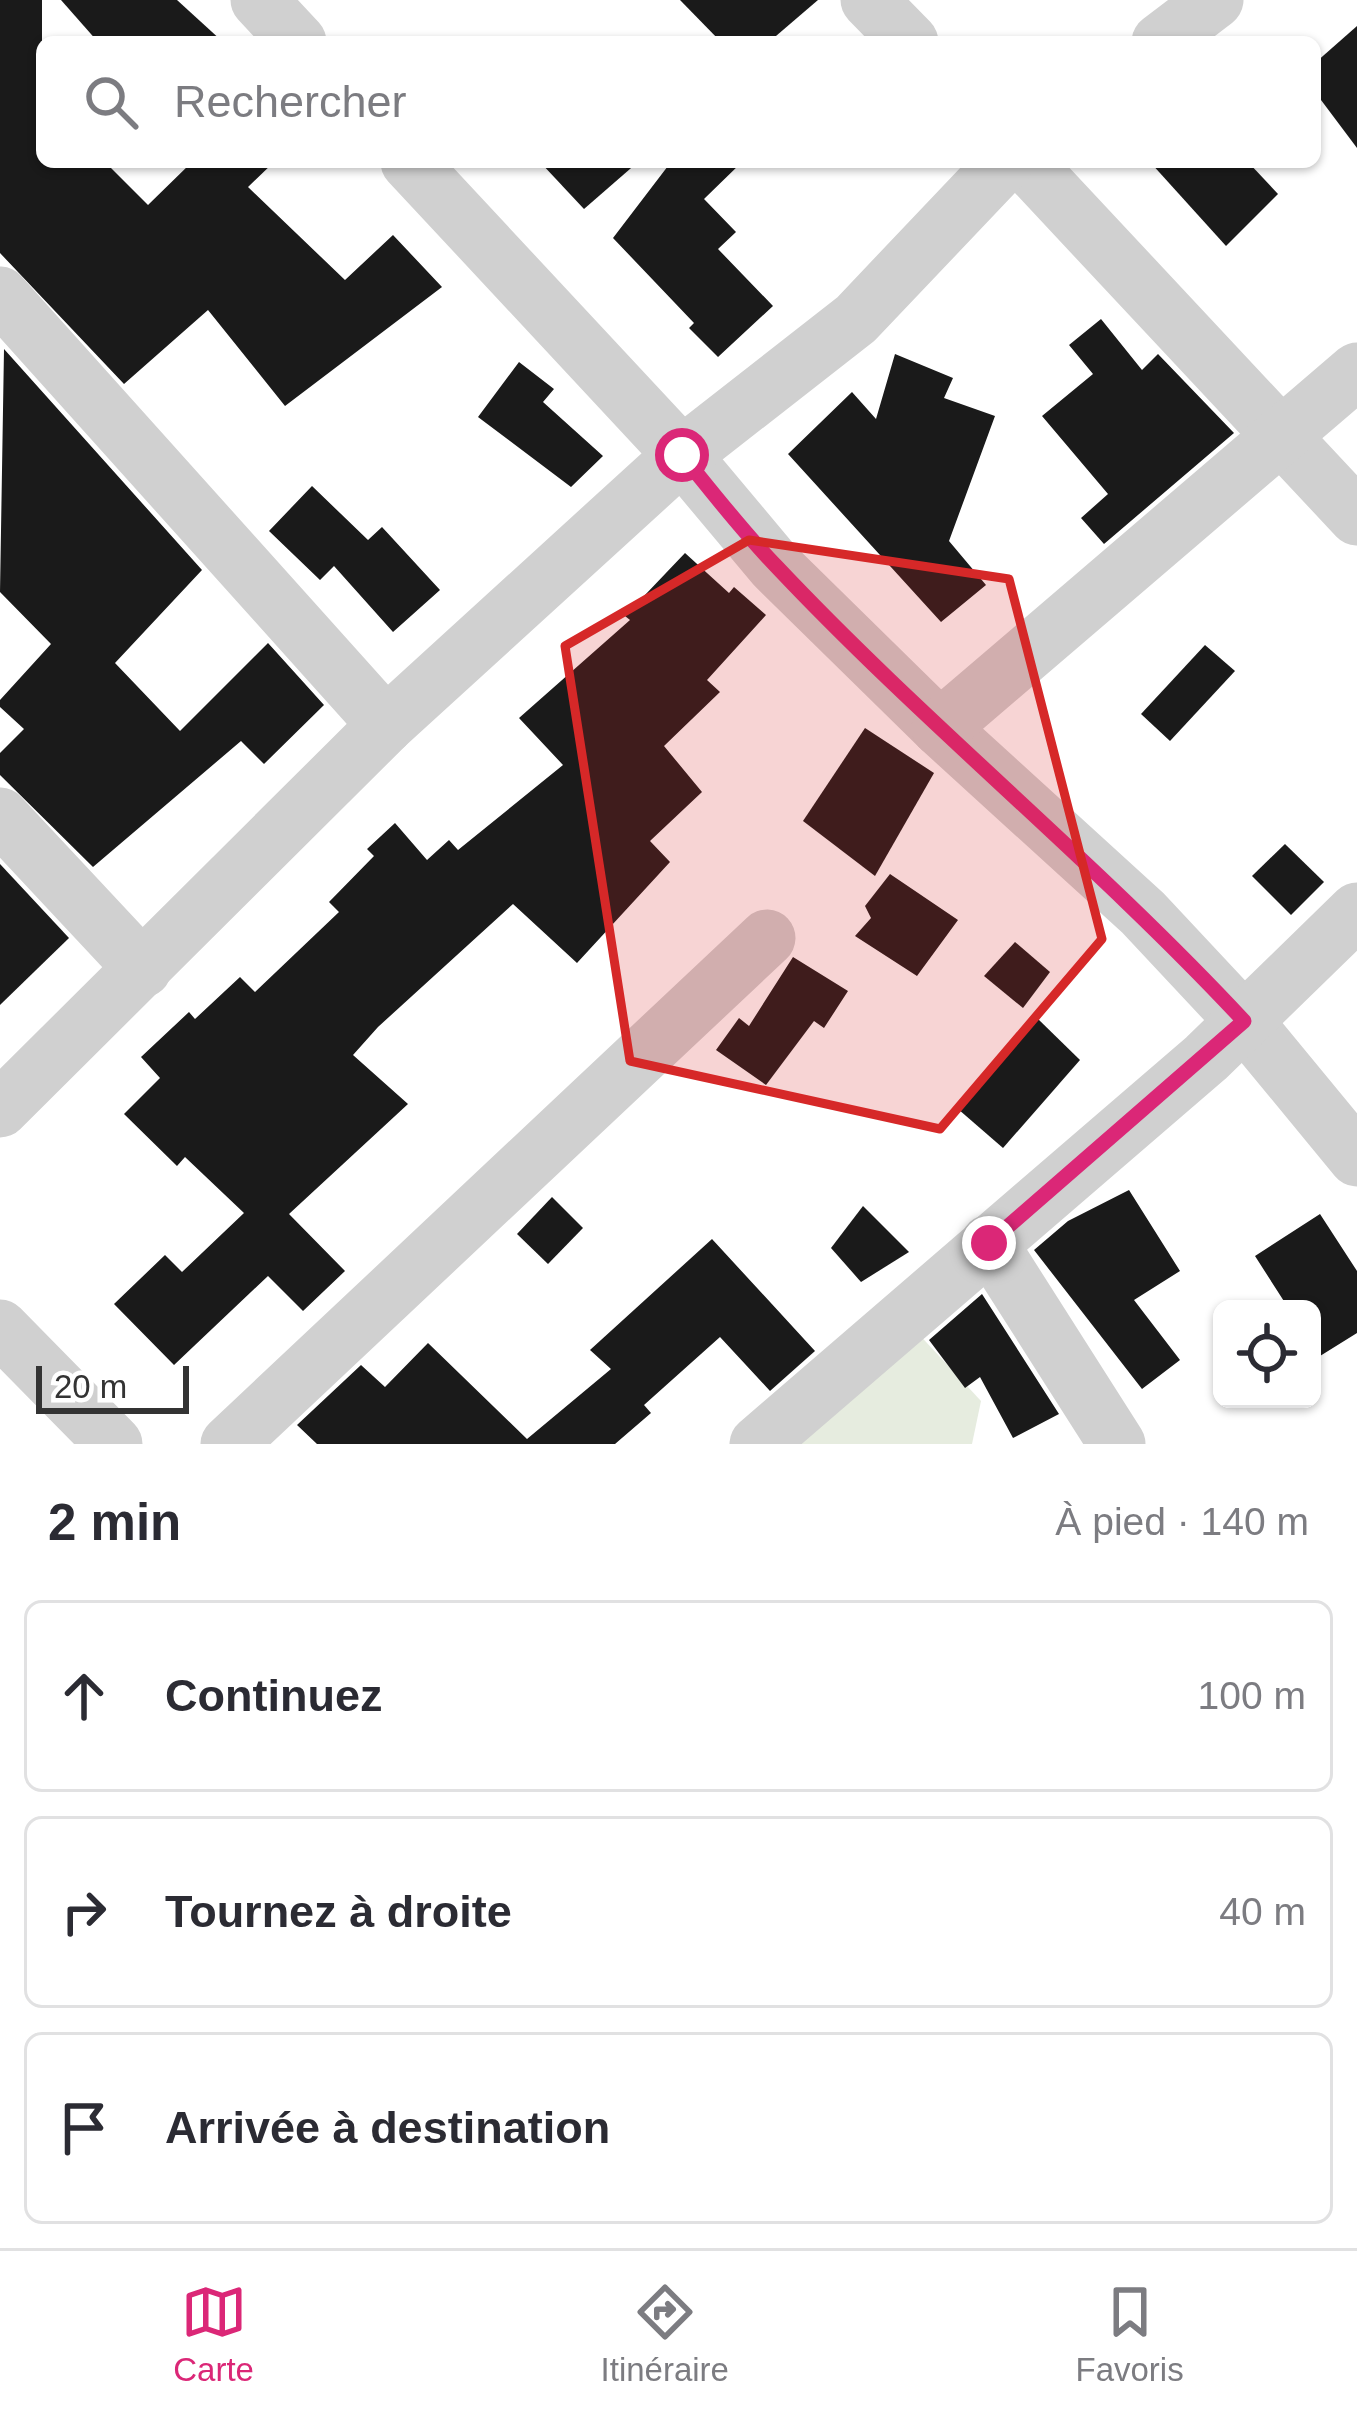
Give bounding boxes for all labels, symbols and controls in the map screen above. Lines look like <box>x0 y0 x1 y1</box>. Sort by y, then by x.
search box <box>36 36 1321 168</box>
icon: search <box>78 69 144 135</box>
text: Rechercher <box>174 76 407 127</box>
route start <box>655 428 709 482</box>
route end <box>962 1216 1016 1270</box>
map controls <box>1213 1300 1321 1408</box>
button: locate <box>1213 1300 1321 1408</box>
scale bar <box>36 1360 189 1413</box>
text: 20 m <box>54 1368 127 1405</box>
text: 2 min <box>48 1494 181 1551</box>
text: À pied · 140 m <box>1055 1500 1309 1543</box>
icon: ahead <box>51 1663 117 1729</box>
text: Continuez <box>165 1670 382 1721</box>
text: 100 m <box>1198 1674 1306 1717</box>
icon: right <box>51 1879 117 1945</box>
text: Tournez à droite <box>165 1886 512 1937</box>
text: 40 m <box>1219 1890 1306 1933</box>
icon: arrive <box>51 2095 117 2161</box>
text: Arrivée à destination <box>165 2102 610 2153</box>
tab: Carte <box>173 2279 254 2389</box>
tab: Itinéraire <box>601 2279 729 2389</box>
tab: Favoris <box>1076 2279 1184 2389</box>

